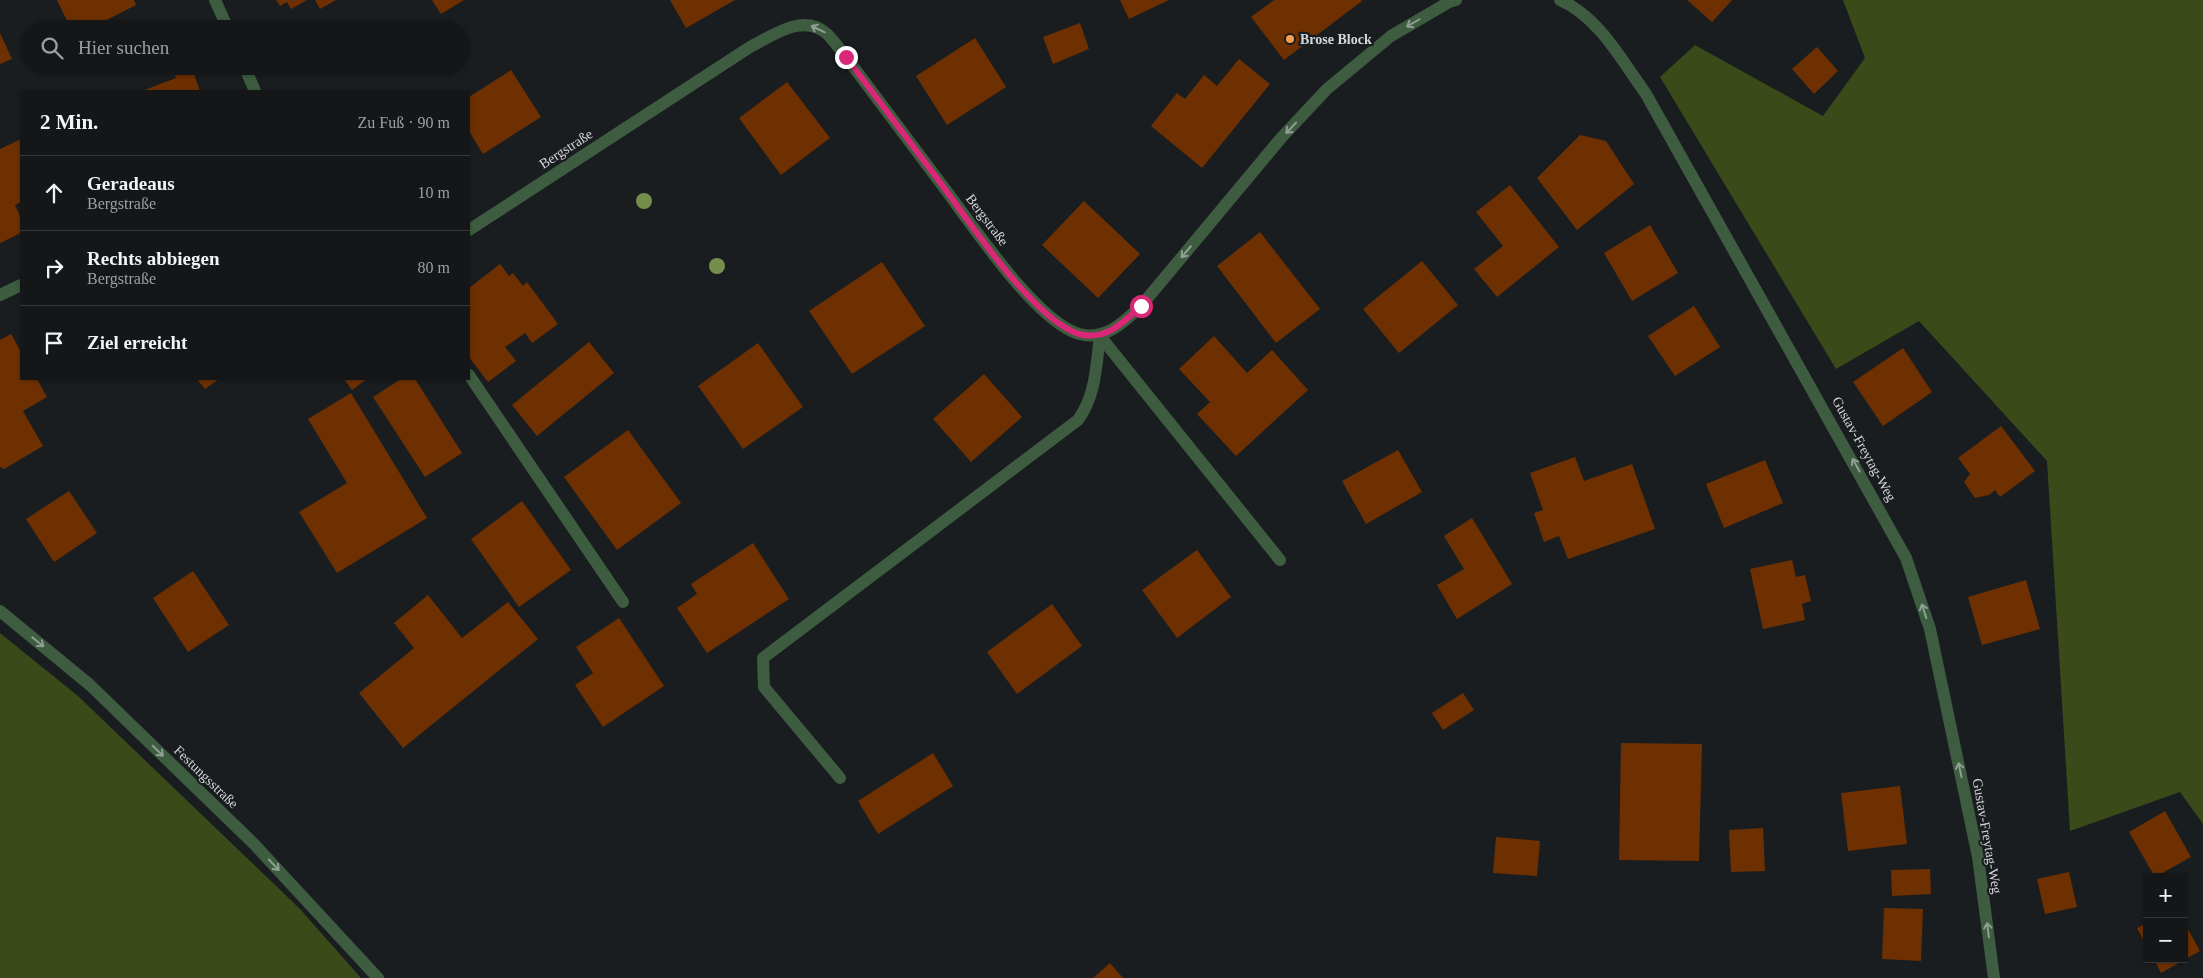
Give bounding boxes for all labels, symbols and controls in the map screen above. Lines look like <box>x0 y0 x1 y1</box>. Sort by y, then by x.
one-way arrow <box>1407 18 1421 28</box>
search box <box>20 20 470 75</box>
one-way arrow <box>811 24 826 33</box>
place label: Brose Block <box>1300 32 1372 47</box>
marker: Brose Block <box>1284 33 1296 45</box>
icon: search <box>38 34 66 62</box>
text: Hier suchen <box>78 37 169 58</box>
route end <box>835 46 858 69</box>
text: 2 Min. <box>40 110 98 134</box>
text: Zu Fuß · 90 m <box>358 114 450 131</box>
one-way arrow <box>1285 122 1297 134</box>
street label: Bergstraße <box>537 126 595 172</box>
text: Geradeaus <box>87 173 175 194</box>
icon: ahead <box>40 179 68 207</box>
text: 10 m <box>418 184 450 201</box>
street label: Bergstraße <box>963 191 1011 249</box>
text: Bergstraße <box>87 195 156 212</box>
one-way arrow <box>1180 246 1192 259</box>
text: Rechts abbiegen <box>87 248 219 269</box>
icon: right <box>40 254 68 282</box>
text: 80 m <box>418 259 450 276</box>
text: Bergstraße <box>87 270 156 287</box>
route start <box>1130 295 1153 318</box>
icon: arrive <box>40 329 68 357</box>
text: Ziel erreicht <box>87 332 187 353</box>
street label: Gustav-Freytag-Weg <box>1829 394 1899 504</box>
one-way arrow <box>1850 458 1860 472</box>
one-way arrow <box>1919 604 1928 620</box>
one-way arrow <box>31 637 44 648</box>
street label: Festungsstraße <box>171 743 241 811</box>
one-way arrow <box>152 745 164 757</box>
one-way arrow <box>1955 762 1964 778</box>
street label: Gustav-Freytag-Weg <box>1969 777 2005 895</box>
one-way arrow <box>268 859 280 872</box>
map controls <box>2143 873 2188 963</box>
button: + <box>2143 873 2188 918</box>
button: − <box>2143 918 2188 963</box>
one-way arrow <box>1983 922 1993 938</box>

